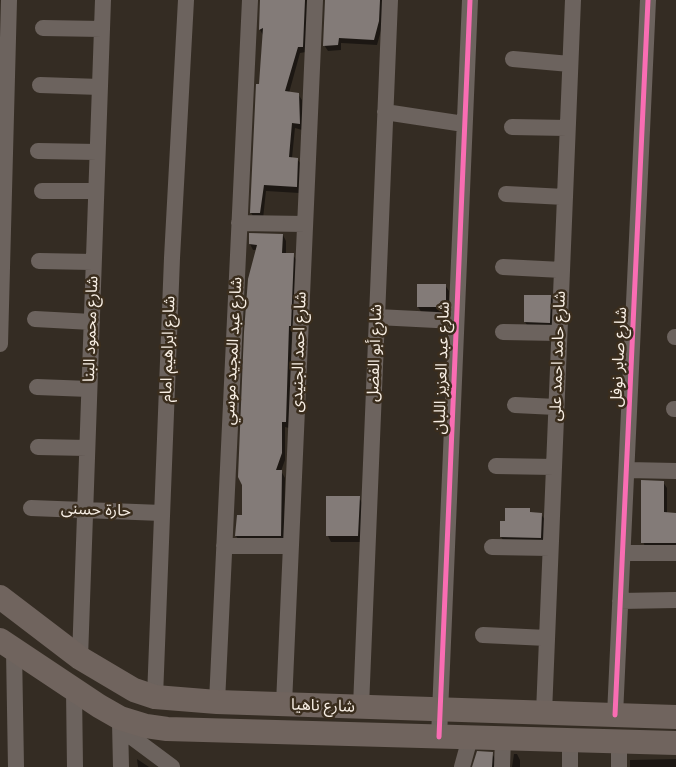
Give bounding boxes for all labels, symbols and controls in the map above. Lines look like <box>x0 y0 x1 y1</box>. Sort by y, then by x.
street label: شارع محمود البنا <box>80 276 102 382</box>
street label: شارع عبد المجيد موسي <box>220 277 246 425</box>
street label: شارع حامد احمد على <box>546 290 570 422</box>
street label: شارع احمد الجنيدى <box>287 291 311 413</box>
street label: شارع ابراهيم امام <box>157 296 179 402</box>
street label: شارع عبد العزيز اللبان <box>430 301 454 435</box>
street label: شارع أبو الفضل <box>364 304 386 402</box>
street label: شارع صابر نوفل <box>607 307 631 407</box>
street label: حارة حسنى <box>61 499 131 521</box>
street label: شارع ناهيا <box>291 695 355 717</box>

